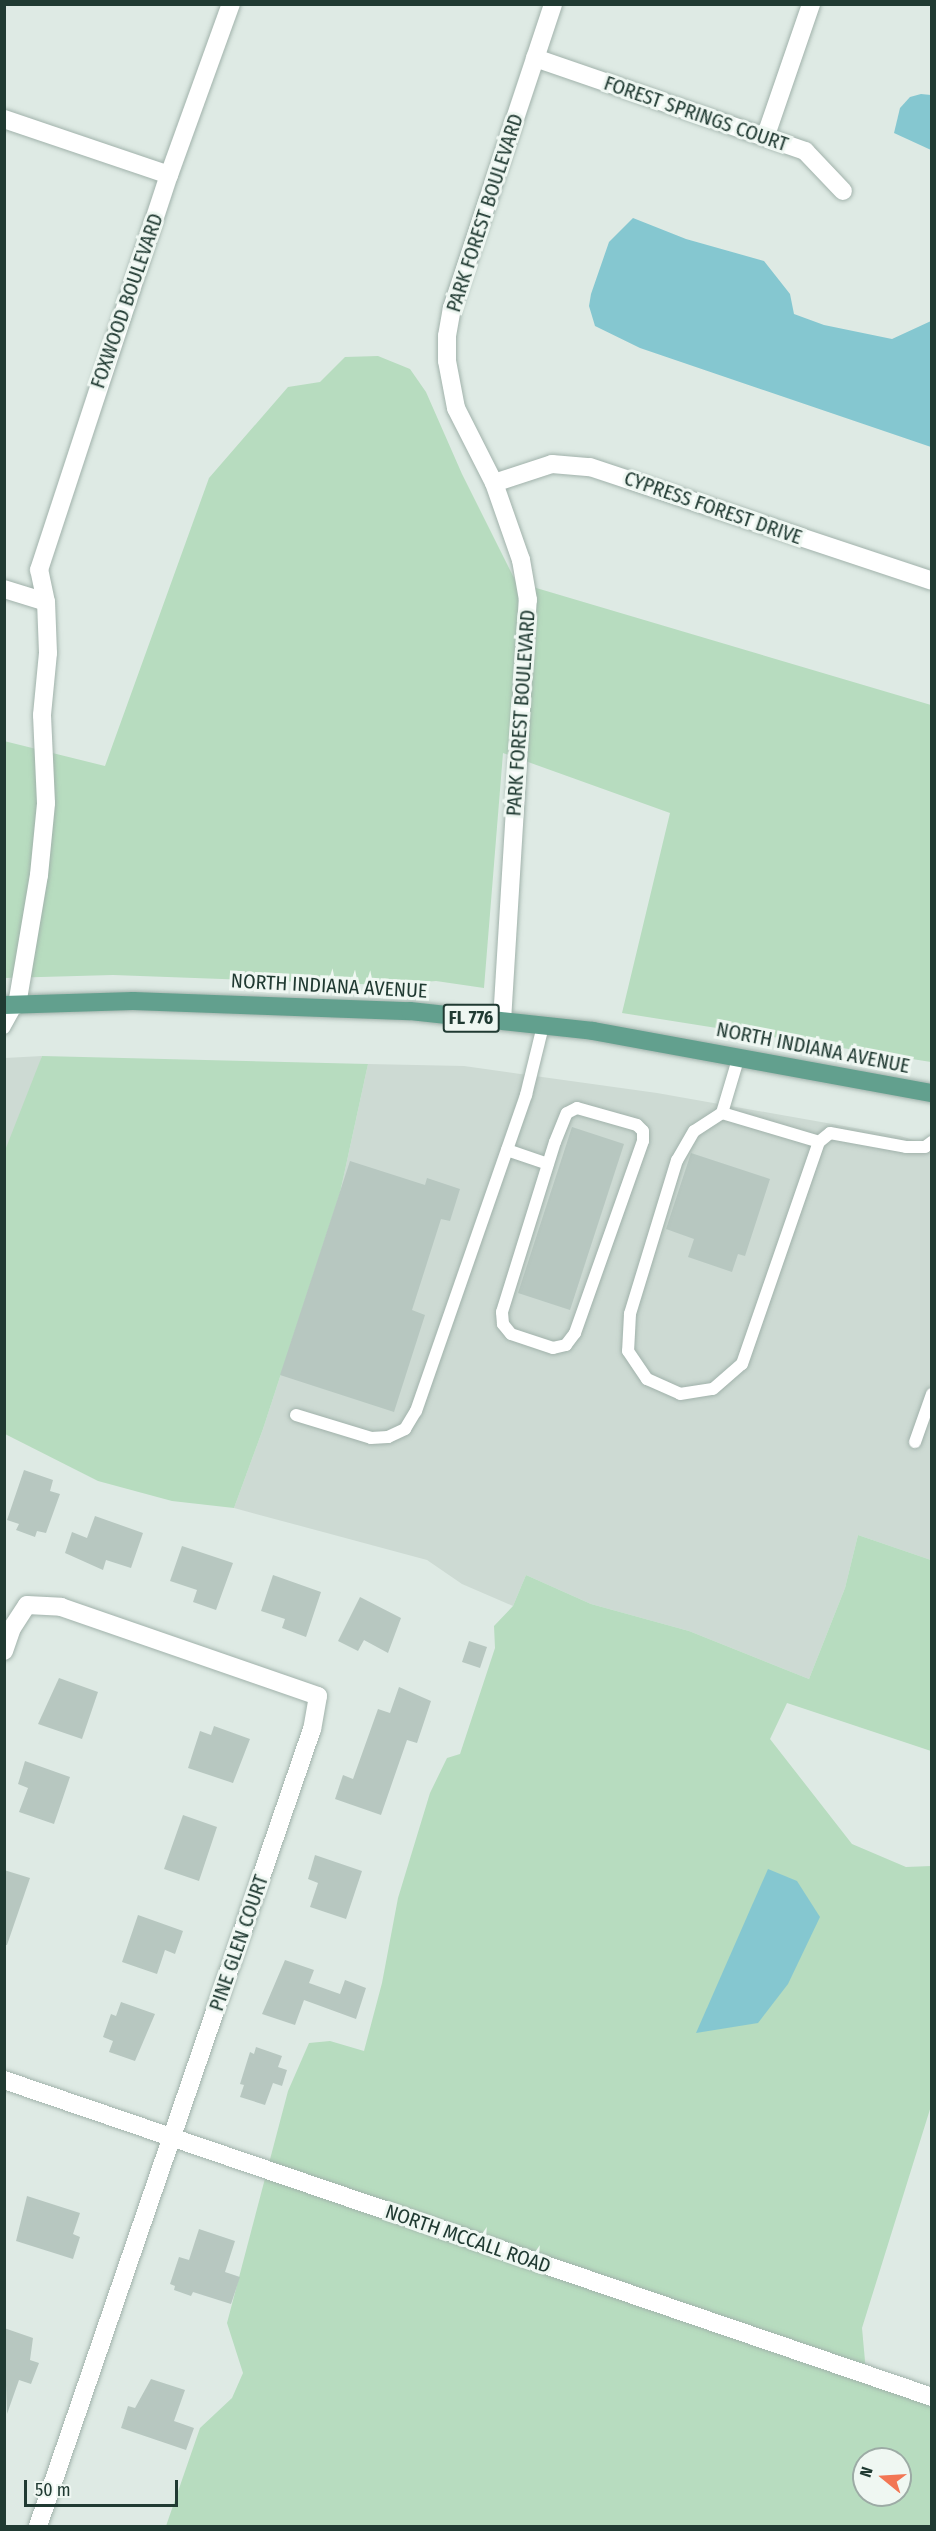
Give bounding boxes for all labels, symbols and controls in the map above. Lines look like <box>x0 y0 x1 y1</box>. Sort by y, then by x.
street label: FOREST SPRINGS COURT <box>601 71 791 157</box>
street label: PARK FOREST BOULEVARD <box>442 111 528 315</box>
street label: FOXWOOD BOULEVARD <box>86 210 168 392</box>
street label: CYPRESS FOREST DRIVE <box>621 466 805 550</box>
street label: PARK FOREST BOULEVARD <box>502 609 540 817</box>
street label: NORTH INDIANA AVENUE <box>230 969 428 1003</box>
road number: FL 776 <box>442 1003 500 1033</box>
street label: NORTH INDIANA AVENUE <box>714 1017 912 1079</box>
street label: PINE GLEN COURT <box>204 1872 274 2014</box>
street label: NORTH MCCALL ROAD <box>382 2199 554 2279</box>
north arrow <box>852 2447 912 2507</box>
text: N <box>856 2464 877 2479</box>
scale bar <box>27 2468 182 2506</box>
text: 50 m <box>35 2479 71 2501</box>

